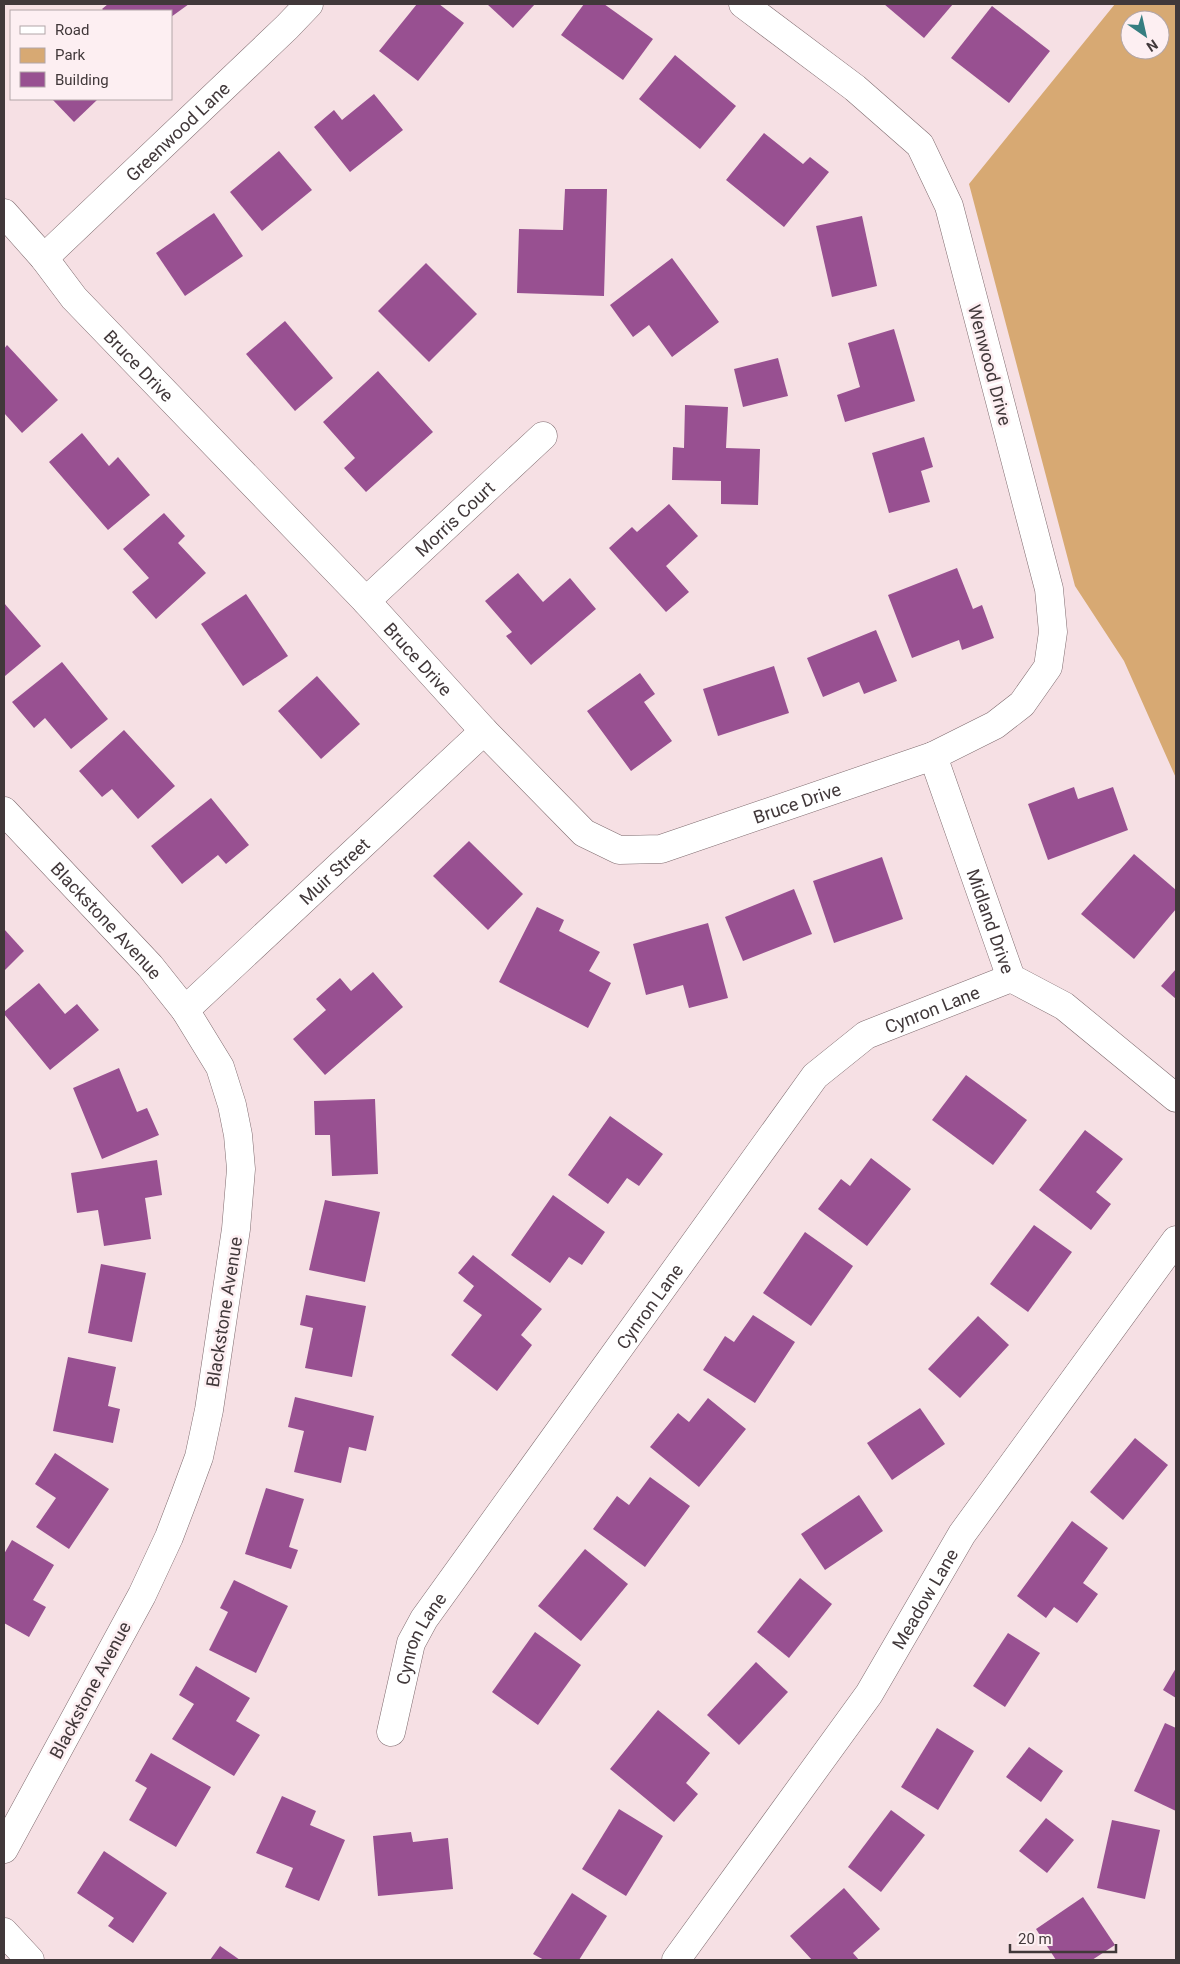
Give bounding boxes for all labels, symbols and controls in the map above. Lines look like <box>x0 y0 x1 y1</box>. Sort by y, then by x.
legend <box>10 10 172 100</box>
north arrow <box>1120 10 1170 60</box>
text: Road <box>55 21 89 39</box>
text: N <box>1144 36 1161 55</box>
text: Park <box>55 46 86 64</box>
text: Building <box>55 71 109 89</box>
street label: Greenwood Lane <box>121 77 233 185</box>
street label: Wenwood Drive <box>964 302 1016 428</box>
street label: Bruce Drive <box>100 325 178 406</box>
street label: Morris Court <box>411 476 499 561</box>
street label: Bruce Drive <box>380 618 457 700</box>
street label: Bruce Drive <box>750 778 843 827</box>
street label: Muir Street <box>295 833 374 909</box>
street label: Blackstone Avenue <box>47 858 166 983</box>
street label: Midland Drive <box>963 866 1019 976</box>
street label: Cynron Lane <box>882 981 982 1037</box>
street label: Blackstone Avenue <box>202 1235 246 1389</box>
street label: Cynron Lane <box>612 1260 687 1353</box>
street label: Meadow Lane <box>887 1545 962 1652</box>
street label: Cynron Lane <box>392 1588 450 1686</box>
street label: Blackstone Avenue <box>45 1618 135 1762</box>
scale bar <box>1010 1922 1116 1954</box>
text: 20 m <box>1018 1930 1052 1948</box>

